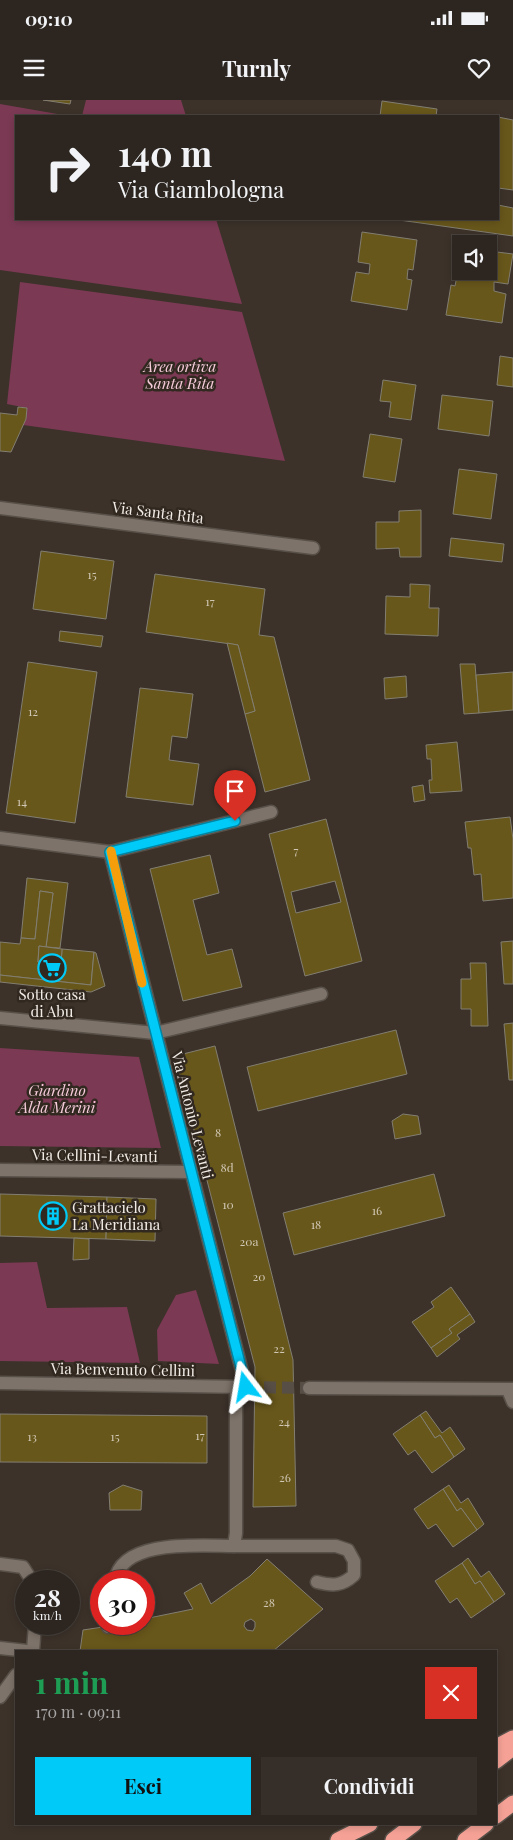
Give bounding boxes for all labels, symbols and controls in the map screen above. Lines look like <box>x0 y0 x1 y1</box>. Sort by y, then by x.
text: 09:10 <box>25 5 73 31</box>
text: Turnly <box>222 53 291 83</box>
icon: menu <box>20 54 48 82</box>
icon: heart <box>465 54 493 82</box>
text: 140 m <box>118 129 212 176</box>
icon: right <box>35 135 100 200</box>
text: Via Giambologna <box>118 174 284 204</box>
map controls <box>452 235 497 280</box>
button: sound <box>452 235 497 280</box>
park label: Area ortiva Santa Rita <box>142 356 217 393</box>
street label: Via Santa Rita <box>110 496 205 528</box>
house number: 15 <box>87 566 97 582</box>
house number: 17 <box>205 593 215 609</box>
house number: 12 <box>28 703 38 719</box>
pin <box>214 770 256 821</box>
icon: arrive <box>221 777 249 805</box>
house number: 14 <box>17 793 27 809</box>
house number: 7 <box>294 842 299 858</box>
supermarket icon: Sotto casa di Abu <box>37 953 67 983</box>
place label: Sotto casa di Abu <box>18 984 86 1021</box>
street label: Via Antonio Levanti <box>167 1048 219 1182</box>
park label: Giardino Alda Merini <box>17 1080 96 1117</box>
house number: 8 <box>215 1124 221 1140</box>
street label: Via Cellini-Levanti <box>31 1144 159 1166</box>
house number: 8d <box>220 1159 234 1175</box>
house number: 10 <box>222 1196 234 1212</box>
place label: Grattacielo La Meridiana <box>72 1197 161 1234</box>
building icon: Grattacielo La Meridiana <box>38 1201 68 1231</box>
house number: 16 <box>372 1202 382 1218</box>
house number: 18 <box>311 1216 321 1232</box>
house number: 20a <box>240 1233 258 1249</box>
house number: 20 <box>253 1268 265 1284</box>
house number: 22 <box>273 1340 285 1356</box>
street label: Via Benvenuto Cellini <box>50 1358 196 1380</box>
position arrow <box>219 1360 271 1412</box>
house number: 24 <box>278 1413 290 1429</box>
house number: 17 <box>195 1427 205 1443</box>
house number: 13 <box>27 1428 37 1444</box>
house number: 15 <box>110 1428 120 1444</box>
house number: 26 <box>279 1469 291 1485</box>
speed limit sign: 30 <box>90 1570 155 1635</box>
text: 28 <box>34 1580 61 1613</box>
house number: 28 <box>263 1594 275 1610</box>
text: km/h <box>33 1607 62 1623</box>
text: 1 min <box>35 1662 109 1702</box>
button: close <box>425 1667 477 1719</box>
text: 170 m · 09:11 <box>35 1701 121 1722</box>
button: Esci <box>35 1757 251 1815</box>
button: Condividi <box>261 1757 477 1815</box>

